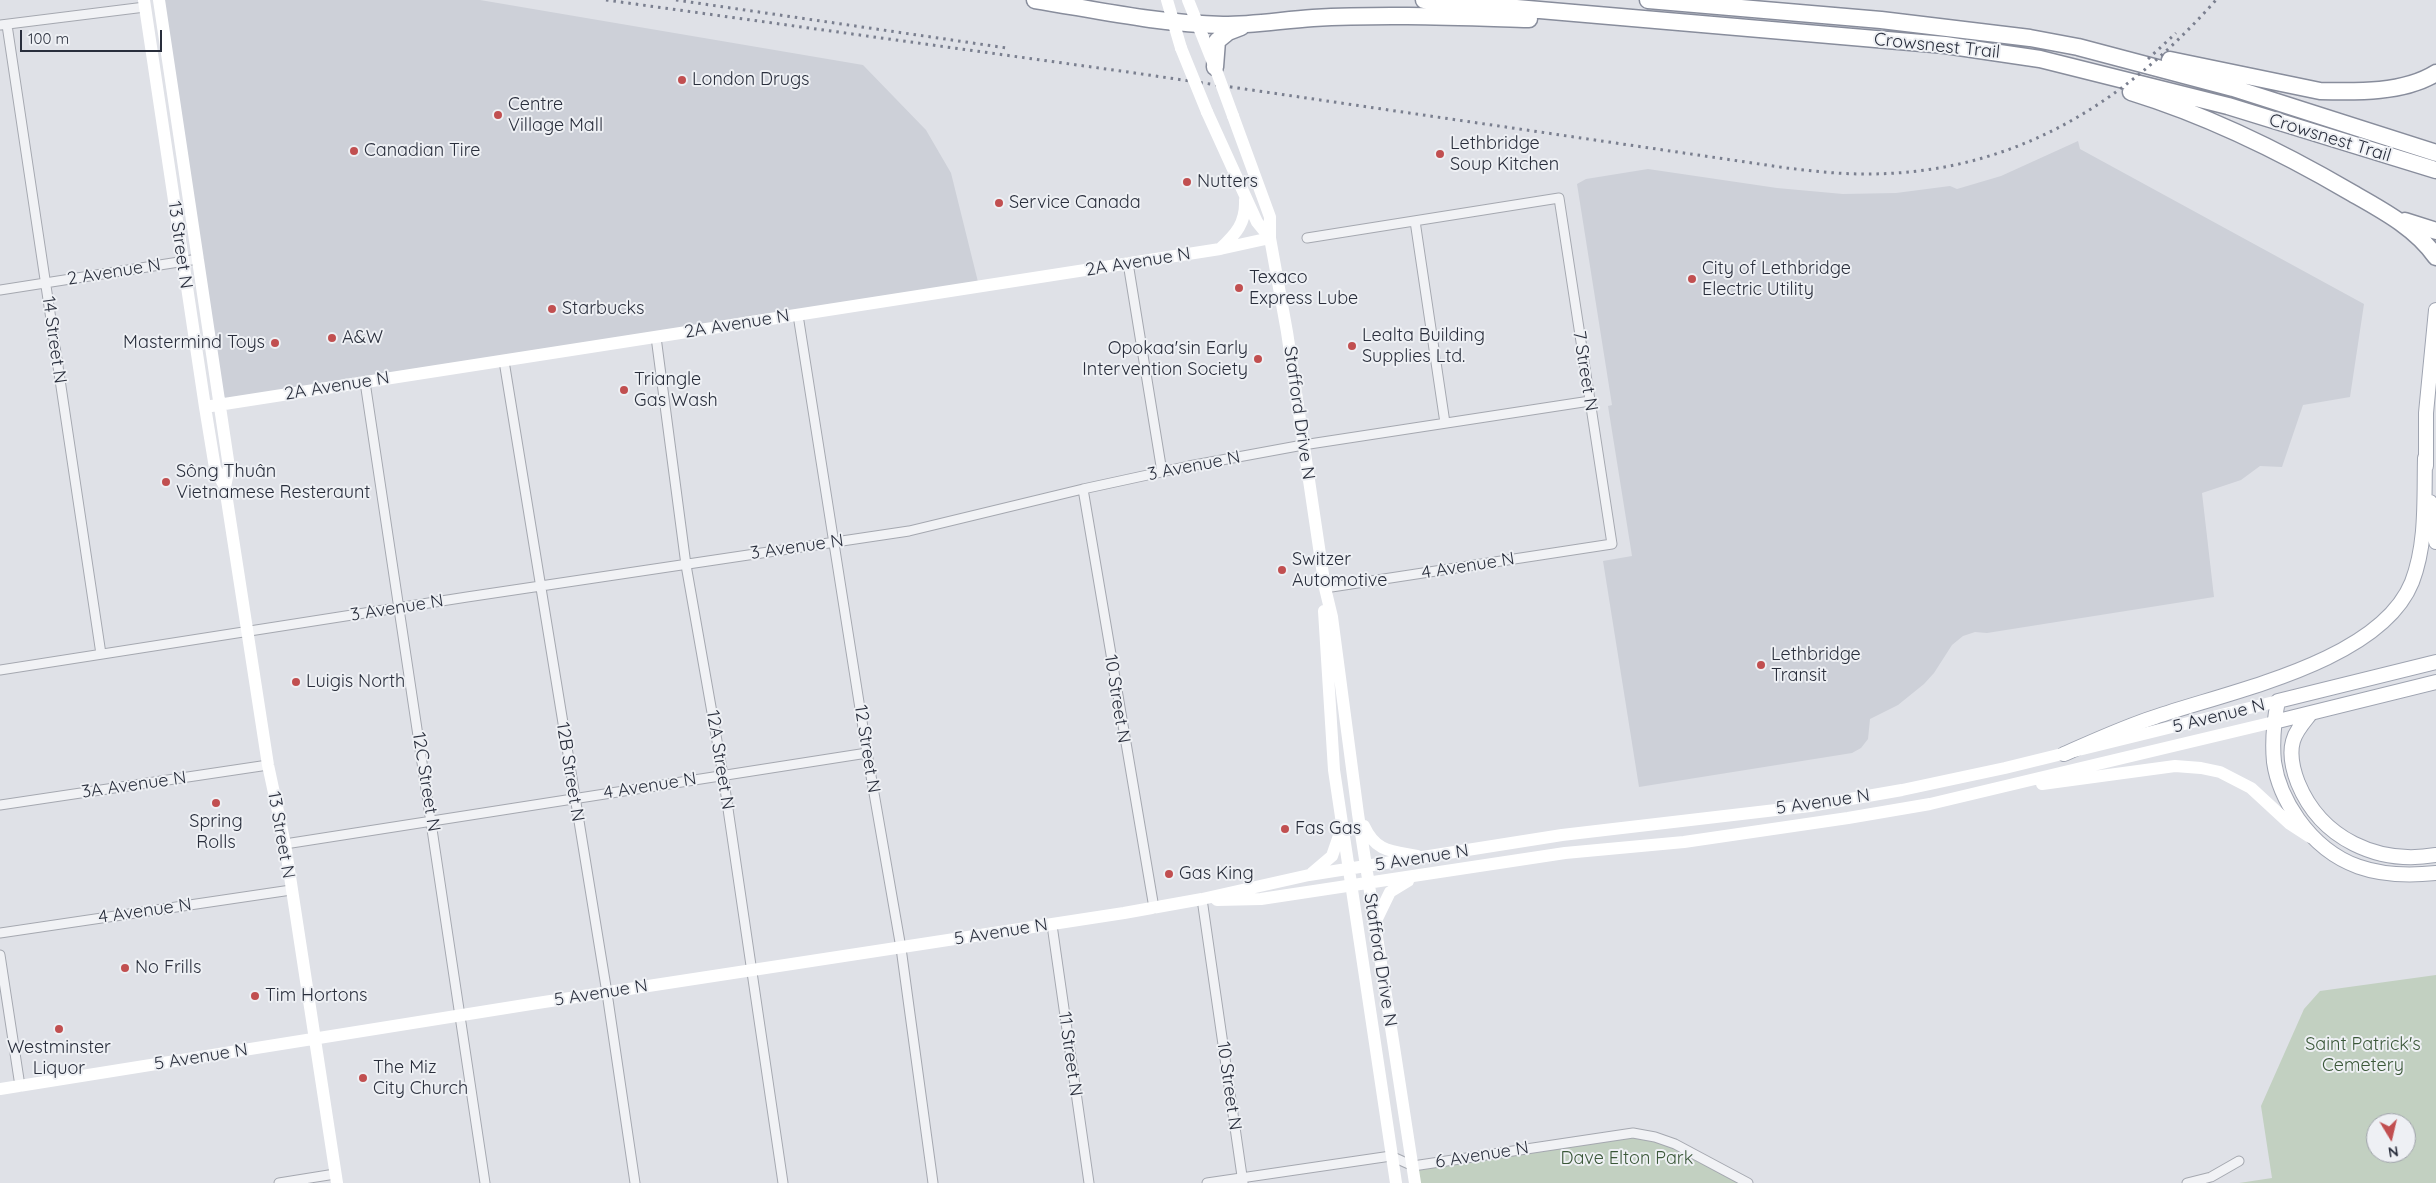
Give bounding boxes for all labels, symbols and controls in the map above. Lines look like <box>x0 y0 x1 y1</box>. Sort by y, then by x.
scale bar <box>22 20 165 52</box>
text: 100 m <box>28 29 69 48</box>
street label: Crowsnest Trail <box>1873 29 2001 63</box>
place label: London Drugs <box>692 69 809 91</box>
marker: London Drugs <box>676 74 688 86</box>
place label: Centre Village Mall <box>508 94 603 136</box>
marker: Centre Village Mall <box>492 109 504 121</box>
street label: Crowsnest Trail <box>2266 109 2394 167</box>
place label: Lethbridge Soup Kitchen <box>1450 133 1559 176</box>
place label: Canadian Tire <box>364 140 480 162</box>
marker: Canadian Tire <box>348 145 360 157</box>
marker: Lethbridge Soup Kitchen <box>1434 148 1446 160</box>
place label: Nutters <box>1197 171 1258 193</box>
marker: Nutters <box>1181 176 1193 188</box>
place label: Service Canada <box>1009 192 1141 214</box>
marker: Service Canada <box>993 197 1005 209</box>
street label: 13 Street N <box>163 200 197 290</box>
street label: 2A Avenue N <box>1084 243 1192 281</box>
street label: 2 Avenue N <box>66 254 162 290</box>
place label: City of Lethbridge Electric Utility <box>1702 258 1851 300</box>
place label: Texaco Express Lube <box>1249 267 1358 310</box>
marker: City of Lethbridge Electric Utility <box>1686 273 1698 285</box>
marker: Texaco Express Lube <box>1233 282 1245 294</box>
street label: 14 Street N <box>37 295 71 385</box>
place label: Starbucks <box>562 298 645 320</box>
marker: Starbucks <box>546 303 558 315</box>
street label: 2A Avenue N <box>683 305 791 343</box>
place label: Lealta Building Supplies Ltd. <box>1362 325 1485 368</box>
place label: A&W <box>342 327 383 349</box>
street label: 7 Street N <box>1568 329 1602 413</box>
place label: Mastermind Toys <box>123 332 265 354</box>
marker: A&W <box>326 332 338 344</box>
marker: Mastermind Toys <box>269 337 281 349</box>
place label: Opokaa'sin Early Intervention Society <box>1082 338 1248 380</box>
marker: Lealta Building Supplies Ltd. <box>1346 340 1358 352</box>
street label: Stafford Drive N <box>1279 345 1319 481</box>
marker: Opokaa'sin Early Intervention Society <box>1252 353 1264 365</box>
street label: 2A Avenue N <box>283 367 391 405</box>
place label: Triangle Gas Wash <box>634 369 718 412</box>
marker: Triangle Gas Wash <box>618 384 630 396</box>
street label: 3 Avenue N <box>1146 446 1242 486</box>
place label: Sông Thuân Vietnamese Resteraunt <box>176 461 370 504</box>
marker: Sông Thuân Vietnamese Resteraunt <box>160 476 172 488</box>
street label: 3 Avenue N <box>749 530 845 564</box>
street label: 4 Avenue N <box>1420 548 1516 584</box>
place label: Switzer Automotive <box>1292 549 1387 592</box>
marker: Switzer Automotive <box>1276 564 1288 576</box>
street label: 3 Avenue N <box>349 590 445 626</box>
place label: Lethbridge Transit <box>1771 644 1861 686</box>
street label: 10 Street N <box>1099 653 1135 745</box>
marker: Lethbridge Transit <box>1755 659 1767 671</box>
place label: Luigis North <box>306 671 405 693</box>
marker: Luigis North <box>290 676 302 688</box>
street label: 5 Avenue N <box>2171 694 2267 738</box>
street label: 12 Street N <box>849 703 885 795</box>
street label: 12A Street N <box>701 709 739 811</box>
street label: 12B Street N <box>551 721 589 823</box>
street label: 12C Street N <box>407 731 445 833</box>
street label: 3A Avenue N <box>80 767 188 803</box>
street label: 4 Avenue N <box>602 768 698 804</box>
street label: 5 Avenue N <box>1775 785 1871 819</box>
street label: 13 Street N <box>263 790 299 880</box>
marker: Spring Rolls <box>210 797 222 809</box>
place label: Spring Rolls <box>189 811 243 854</box>
place label: Fas Gas <box>1295 818 1361 840</box>
marker: Fas Gas <box>1279 823 1291 835</box>
street label: 5 Avenue N <box>1374 840 1470 876</box>
place label: Gas King <box>1179 863 1254 885</box>
marker: Gas King <box>1163 868 1175 880</box>
street label: Stafford Drive N <box>1359 892 1401 1028</box>
street label: 4 Avenue N <box>97 894 193 928</box>
street label: 5 Avenue N <box>953 914 1049 950</box>
place label: No Frills <box>135 957 201 979</box>
marker: No Frills <box>119 962 131 974</box>
street label: 5 Avenue N <box>553 975 649 1011</box>
place label: Tim Hortons <box>265 985 368 1007</box>
marker: Tim Hortons <box>249 990 261 1002</box>
street label: 11 Street N <box>1053 1010 1087 1098</box>
marker: Westminster Liquor <box>53 1023 65 1035</box>
park label: Saint Patrick's Cemetery <box>2305 1034 2421 1076</box>
place label: Westminster Liquor <box>7 1037 111 1080</box>
street label: 5 Avenue N <box>153 1039 249 1075</box>
street label: 10 Street N <box>1212 1040 1246 1132</box>
place label: The Miz City Church <box>373 1057 468 1100</box>
marker: The Miz City Church <box>357 1072 369 1084</box>
north arrow <box>2366 1113 2416 1163</box>
street label: 6 Avenue N <box>1434 1137 1530 1173</box>
text: N <box>2387 1142 2400 1162</box>
park label: Dave Elton Park <box>1561 1148 1693 1170</box>

